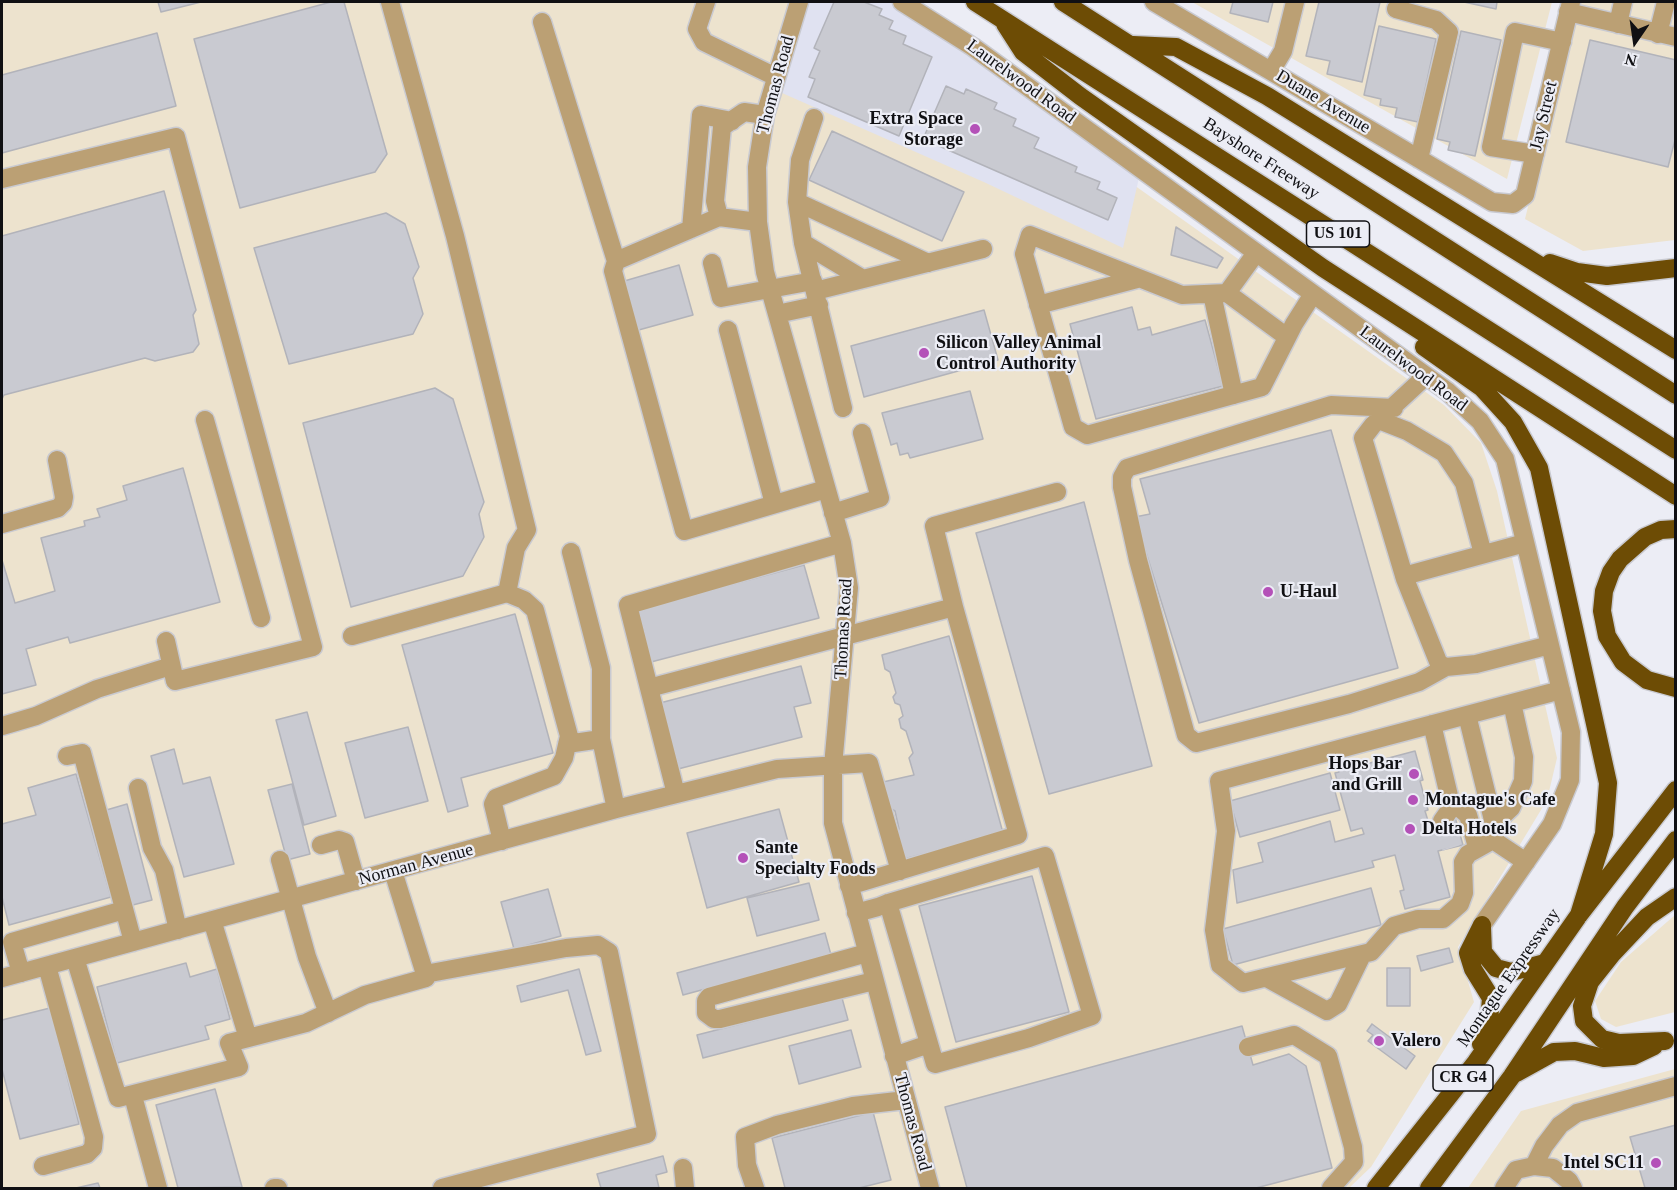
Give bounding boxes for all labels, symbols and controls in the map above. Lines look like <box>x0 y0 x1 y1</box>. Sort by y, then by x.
north arrow <box>1605 12 1665 72</box>
street label: Thomas Road <box>753 34 799 136</box>
street label: Laurelwood Road <box>962 35 1080 129</box>
text: N <box>1623 50 1638 70</box>
street label: Duane Avenue <box>1272 65 1374 139</box>
street label: Jay Street <box>1526 79 1562 153</box>
place label: Extra Space Storage <box>870 108 963 150</box>
street label: Bayshore Freeway <box>1199 113 1323 205</box>
marker: Extra Space Storage <box>968 122 982 136</box>
road number: US 101 <box>1306 221 1370 247</box>
street label: Laurelwood Road <box>1355 321 1471 417</box>
place label: Silicon Valley Animal Control Authority <box>936 332 1101 374</box>
marker: Silicon Valley Animal Control Authority <box>917 346 931 360</box>
street label: Thomas Road <box>831 578 857 680</box>
place label: U-Haul <box>1280 581 1337 603</box>
marker: U-Haul <box>1261 585 1275 599</box>
place label: Hops Bar and Grill <box>1328 753 1402 795</box>
marker: Hops Bar and Grill <box>1407 767 1421 781</box>
place label: Montague's Cafe <box>1425 789 1555 811</box>
marker: Montague's Cafe <box>1406 793 1420 807</box>
place label: Delta Hotels <box>1422 818 1516 840</box>
marker: Delta Hotels <box>1403 822 1417 836</box>
place label: Sante Specialty Foods <box>755 837 876 880</box>
street label: Norman Avenue <box>356 839 476 891</box>
marker: Sante Specialty Foods <box>736 851 750 865</box>
street label: Montague Expressway <box>1453 904 1565 1052</box>
place label: Valero <box>1391 1030 1441 1052</box>
marker: Valero <box>1372 1034 1386 1048</box>
road number: CR G4 <box>1433 1065 1493 1091</box>
street label: Thomas Road <box>889 1071 935 1173</box>
place label: Intel SC11 <box>1563 1152 1644 1174</box>
marker: Intel SC11 <box>1649 1156 1663 1170</box>

